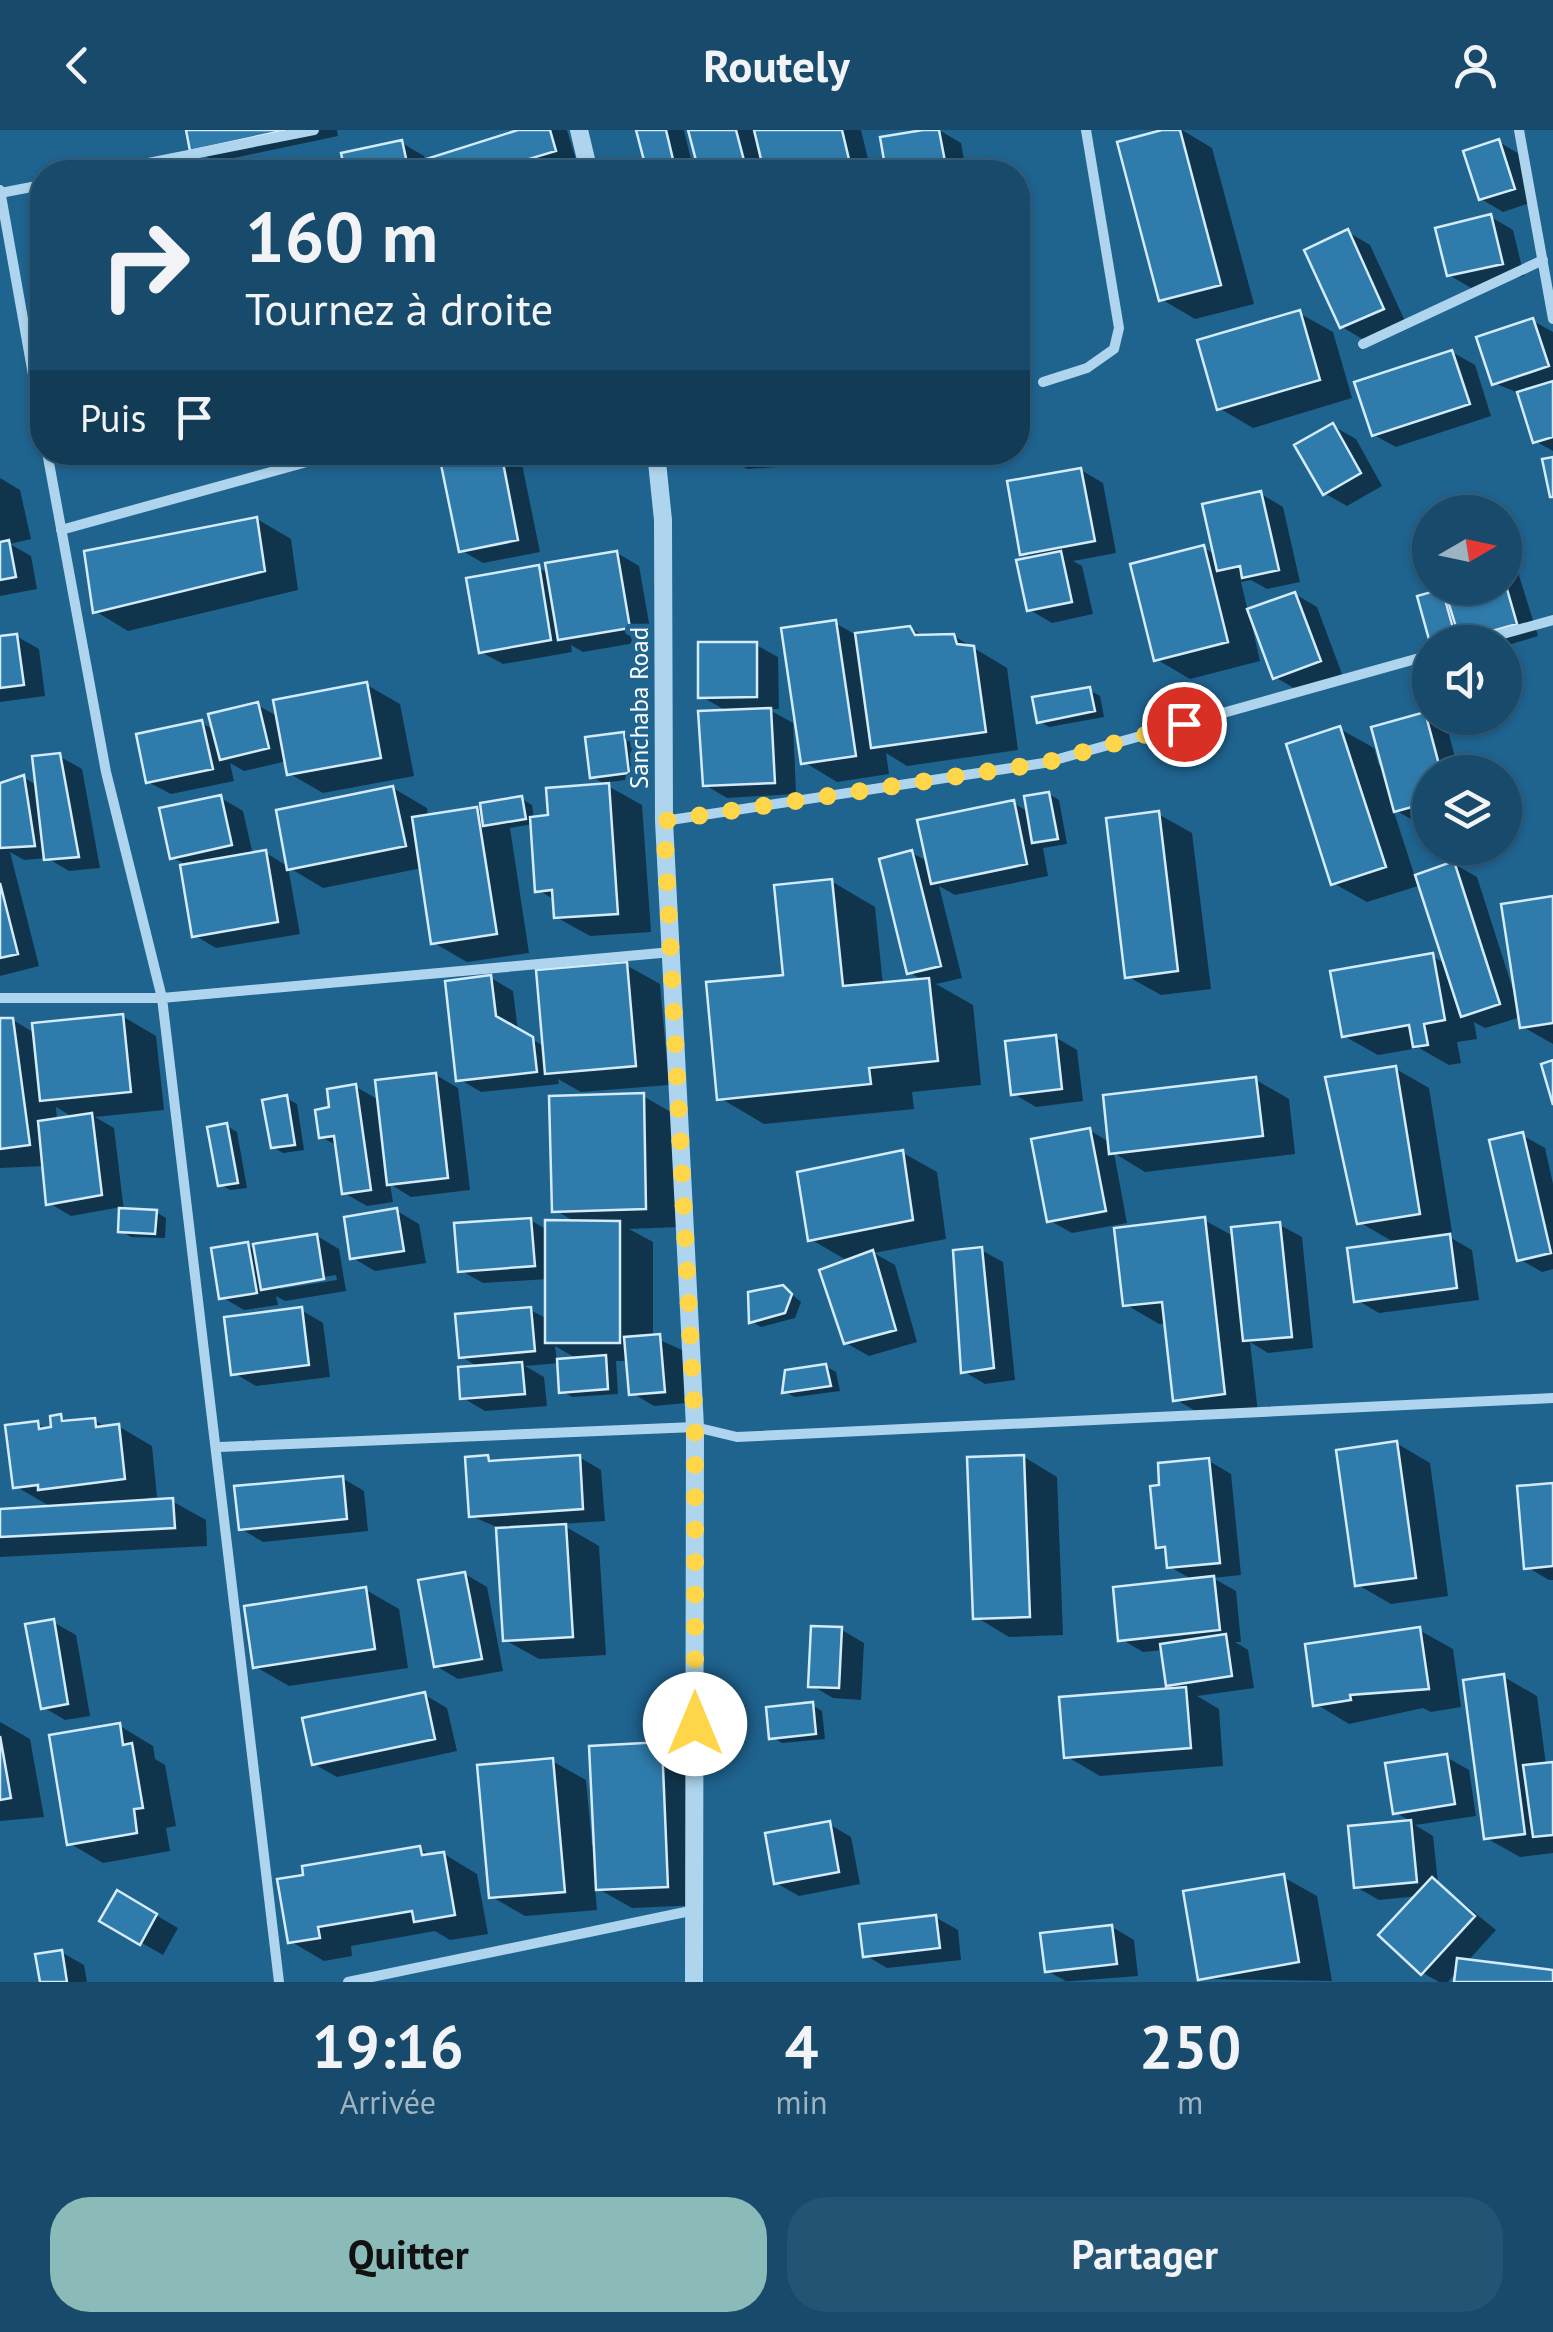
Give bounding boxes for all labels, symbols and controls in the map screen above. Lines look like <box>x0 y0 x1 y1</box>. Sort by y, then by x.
text: Routely <box>703 36 850 94</box>
icon: back <box>50 38 105 93</box>
icon: person <box>1448 38 1503 93</box>
text: 160 m <box>245 191 438 281</box>
icon: right <box>80 200 210 330</box>
text: Tournez à droite <box>245 279 553 337</box>
icon: arrive <box>167 390 222 445</box>
text: Puis <box>80 393 147 442</box>
north arrow <box>1412 495 1522 605</box>
map controls <box>1412 495 1522 865</box>
button: sound <box>1412 625 1522 735</box>
street label: Sanchaba Road <box>623 627 655 789</box>
pin <box>1142 682 1227 767</box>
icon: arrive <box>1157 697 1212 752</box>
button: layers <box>1412 755 1522 865</box>
position arrow <box>643 1672 747 1776</box>
text: 19:16 <box>312 2007 464 2085</box>
text: 4 <box>785 2007 819 2085</box>
text: 250 <box>1139 2007 1241 2085</box>
text: Arrivée <box>340 2081 436 2123</box>
text: min <box>776 2081 828 2123</box>
text: m <box>1177 2081 1203 2123</box>
button: Quitter <box>50 2197 767 2312</box>
button: Partager <box>787 2197 1503 2312</box>

